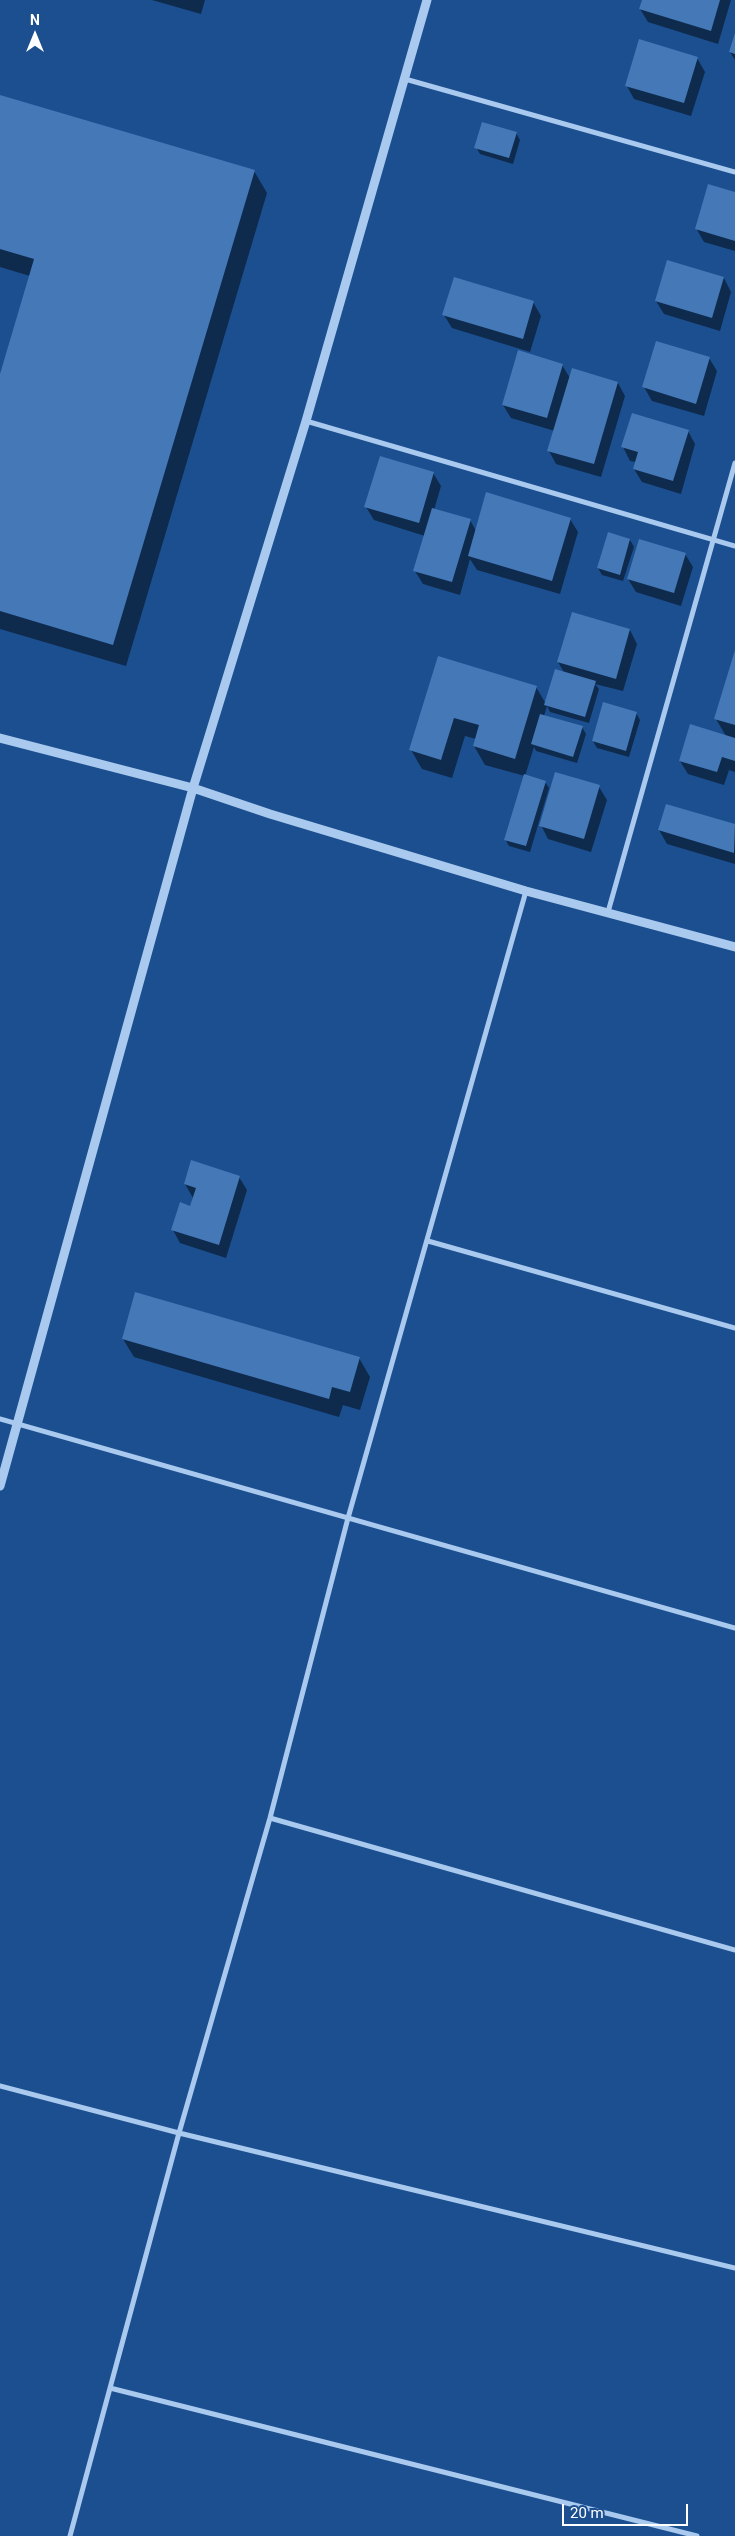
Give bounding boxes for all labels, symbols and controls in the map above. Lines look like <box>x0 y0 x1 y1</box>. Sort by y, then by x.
north arrow <box>10 10 60 60</box>
text: N <box>30 12 40 28</box>
scale bar <box>565 2494 691 2526</box>
text: 20 m <box>570 2504 604 2522</box>

